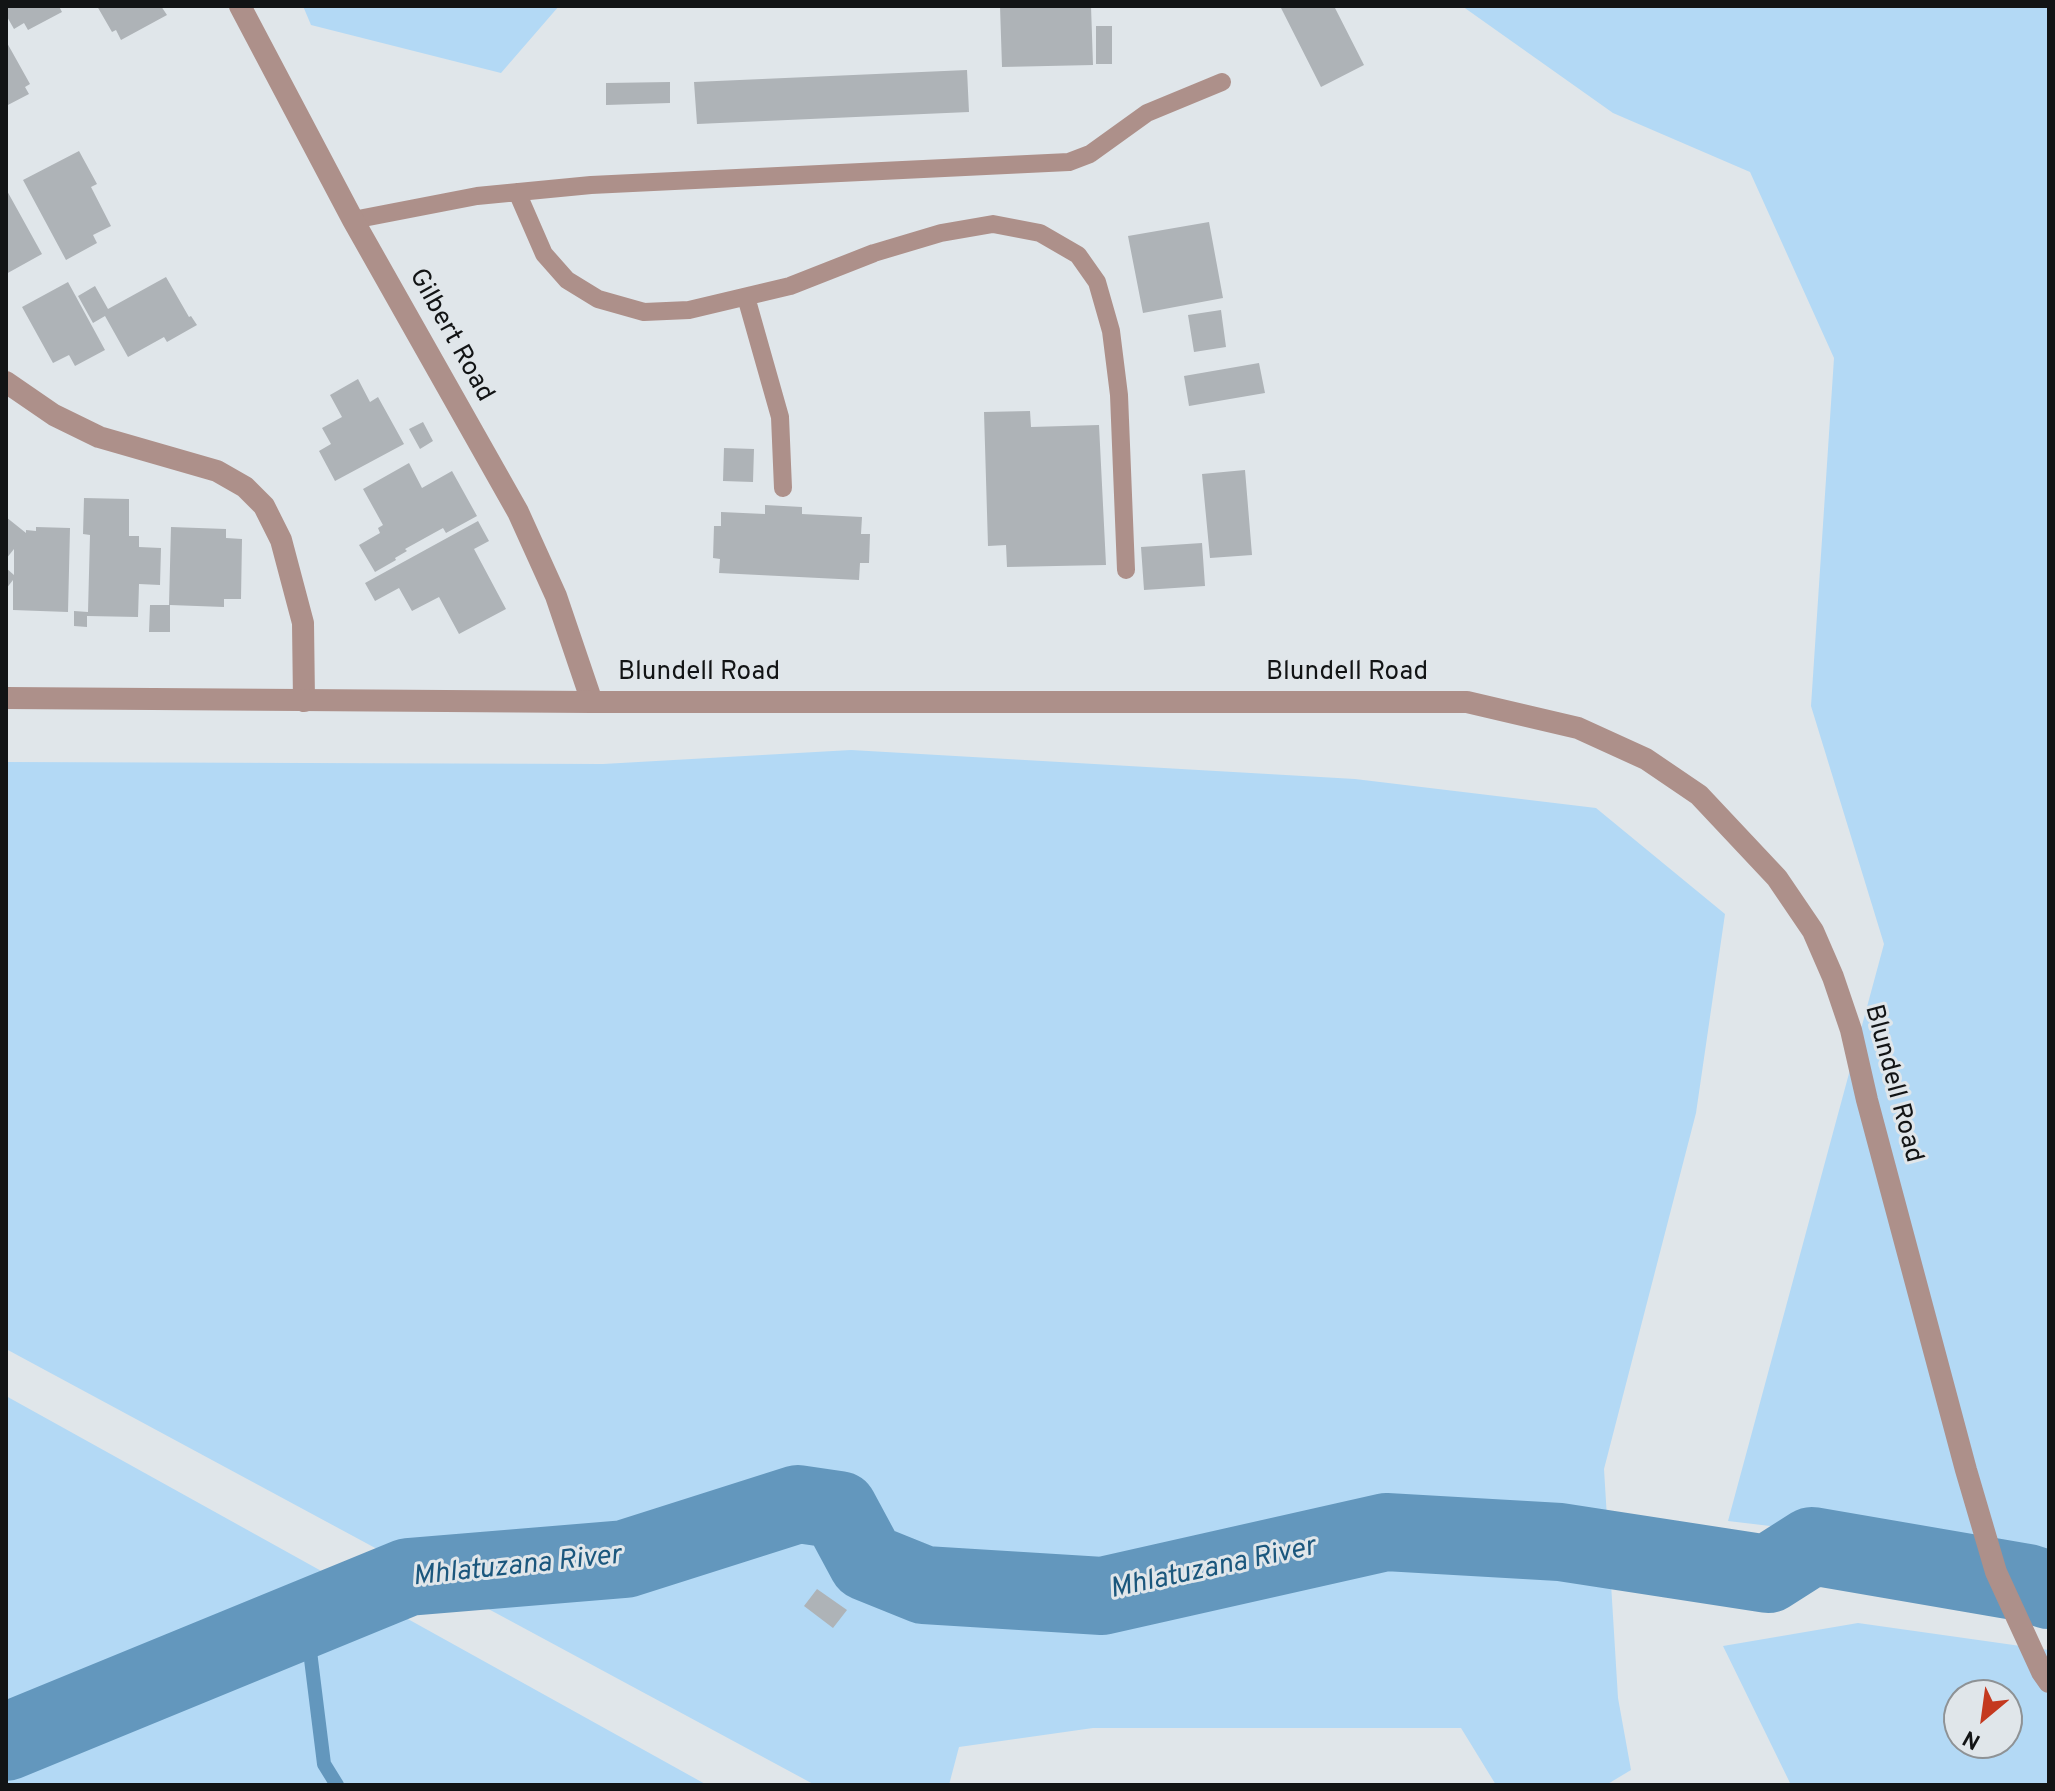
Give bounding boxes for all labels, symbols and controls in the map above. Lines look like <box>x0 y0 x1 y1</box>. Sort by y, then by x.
street label: Gilbert Road <box>401 264 499 408</box>
street label: Blundell Road <box>618 658 780 690</box>
street label: Blundell Road <box>1266 658 1428 690</box>
street label: Blundell Road <box>1856 1002 1928 1166</box>
water label: Mhlatuzana River <box>1107 1532 1319 1608</box>
water label: Mhlatuzana River <box>411 1540 623 1596</box>
north arrow <box>1943 1679 2023 1759</box>
text: N <box>1959 1723 1986 1754</box>

